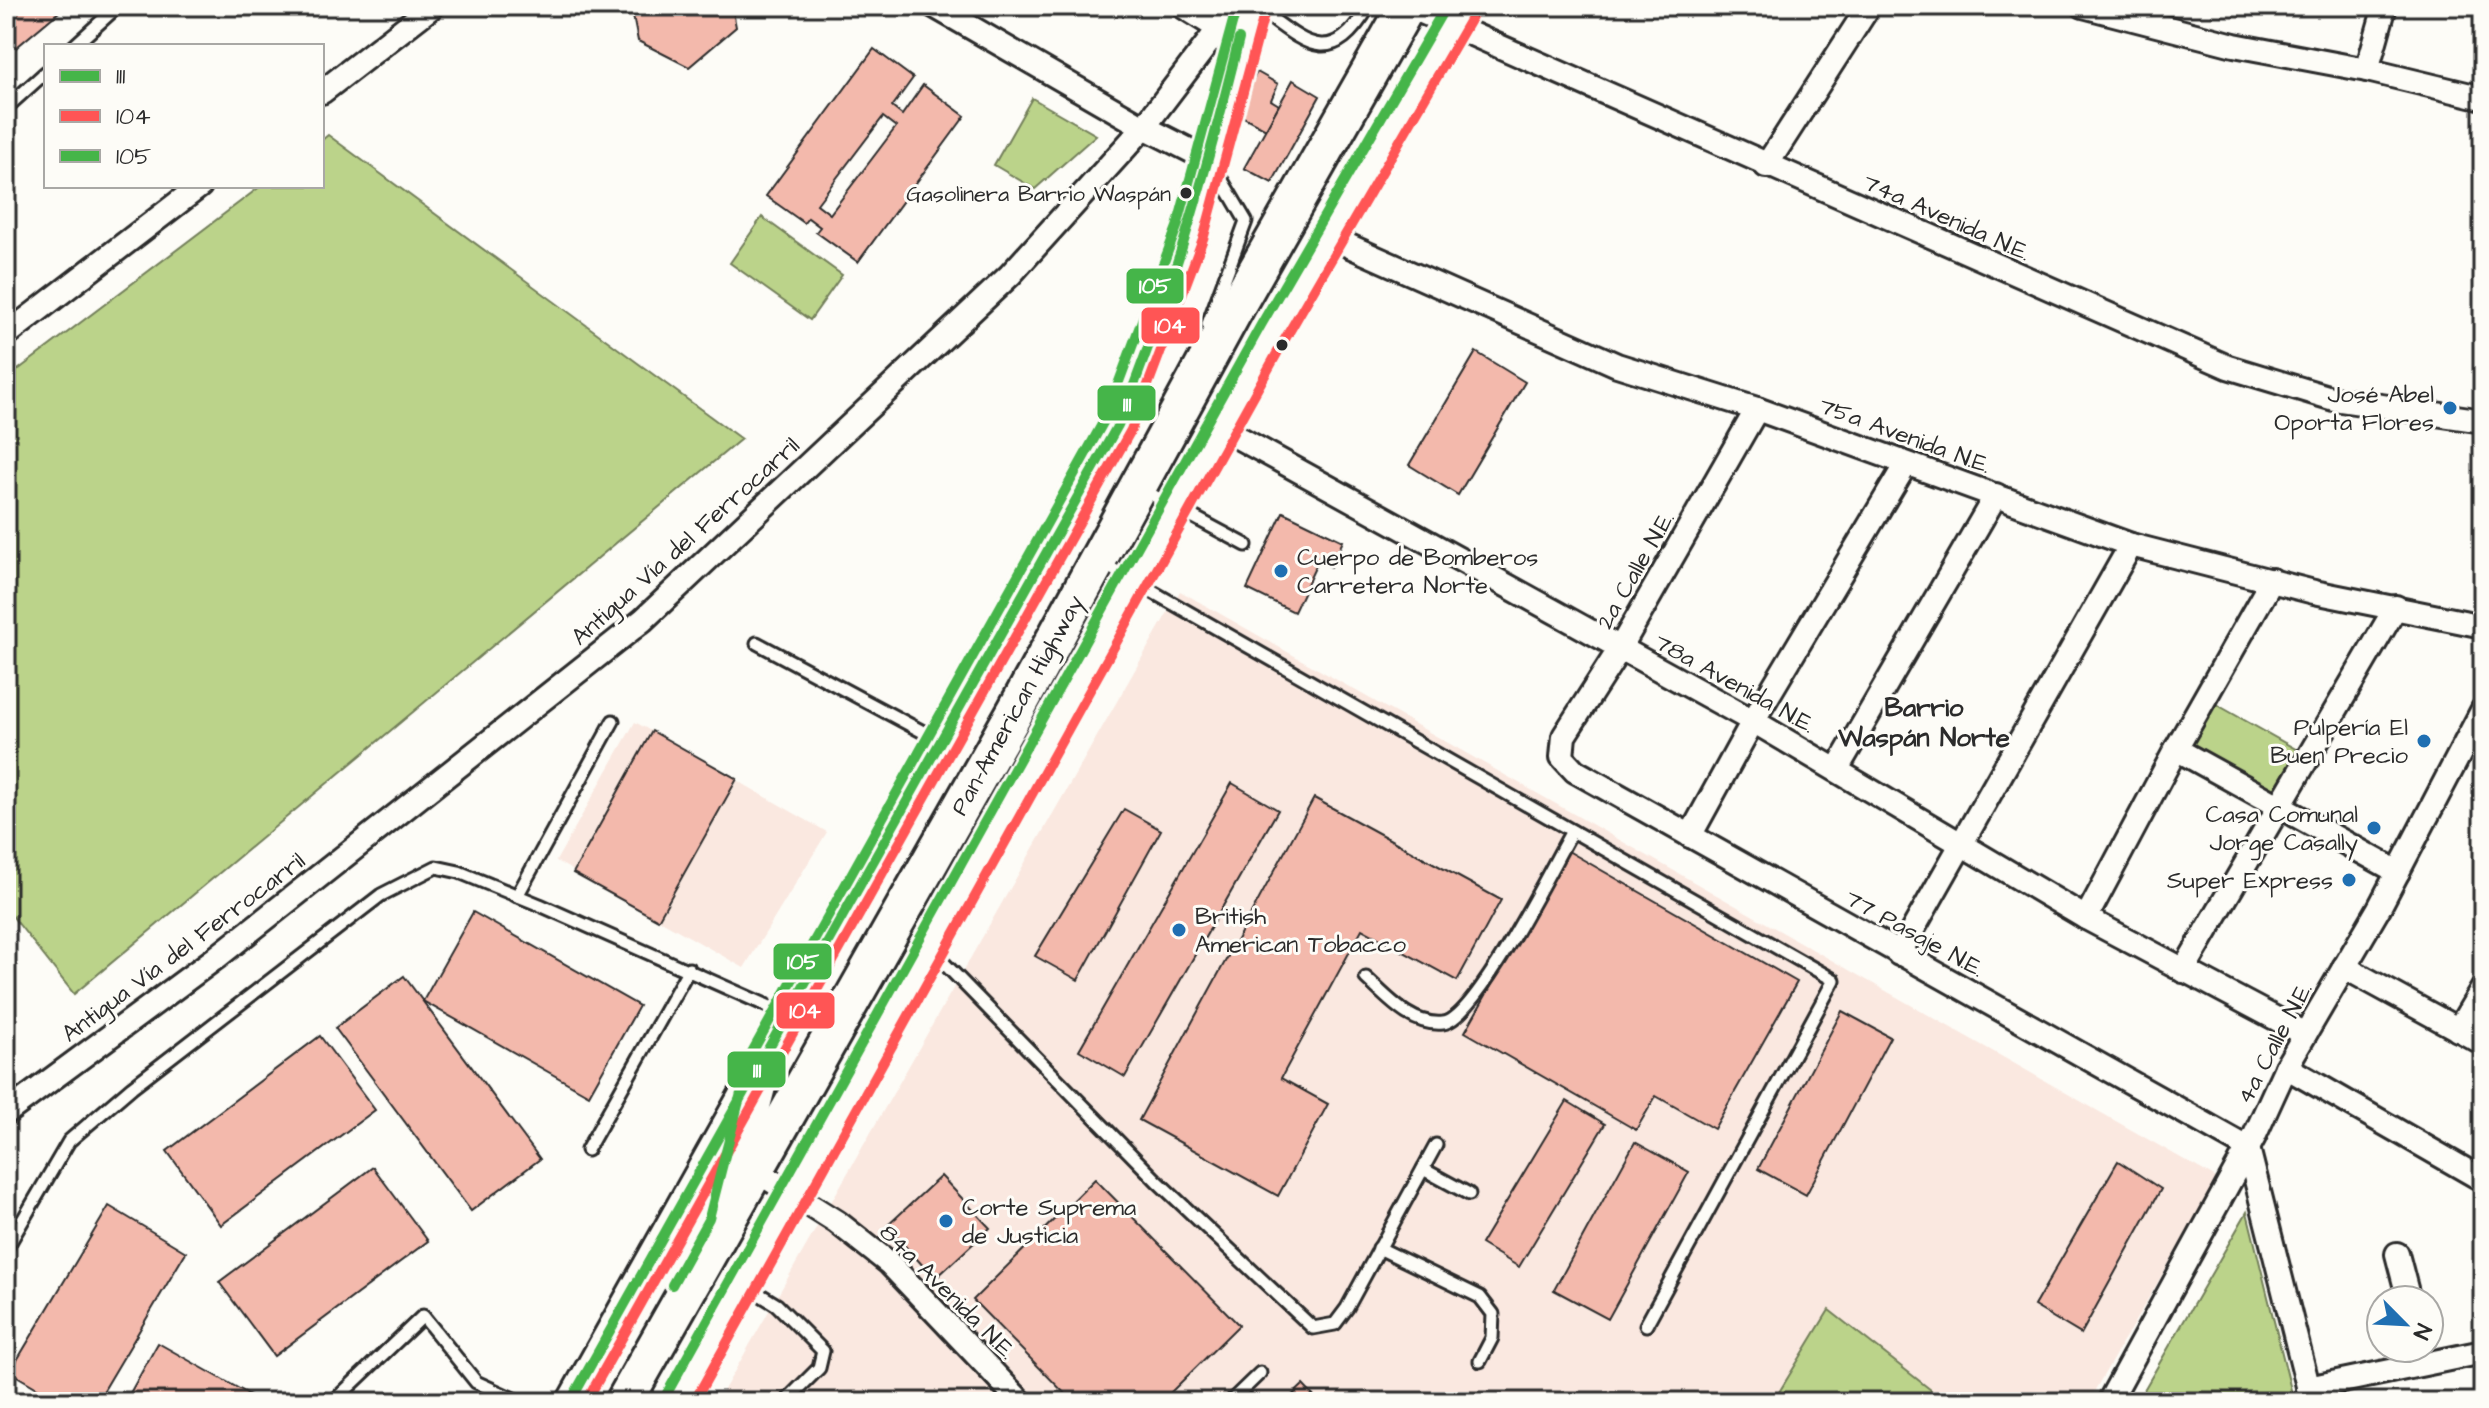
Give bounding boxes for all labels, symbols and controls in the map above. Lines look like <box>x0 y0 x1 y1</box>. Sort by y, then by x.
legend <box>44 44 324 188</box>
text: 111 <box>116 60 125 94</box>
text: 104 <box>116 100 151 134</box>
text: 105 <box>116 140 151 174</box>
street label: 74a Avenida N.E. <box>1858 166 2035 270</box>
place label: Gasolinera Barrio Waspán <box>906 179 1171 210</box>
marker: Gasolinera Barrio Waspán <box>1178 185 1194 201</box>
line badge: 105 <box>1125 267 1185 305</box>
text: 105 <box>1139 271 1172 302</box>
line badge: 104 <box>1140 306 1201 345</box>
text: 104 <box>1154 311 1187 342</box>
unlabelled marker <box>1274 337 1290 353</box>
place label: José Abel Oporta Flores <box>2274 378 2434 440</box>
line badge: 111 <box>1096 384 1157 422</box>
text: 111 <box>1123 389 1131 420</box>
street label: 75a Avenida N.E. <box>1814 389 1995 483</box>
marker: José Abel Oporta Flores <box>2441 399 2459 417</box>
street label: Antigua Vía del Ferrocarril <box>564 430 808 655</box>
street label: 2a Calle N.E. <box>1588 505 1683 636</box>
place label: Cuerpo de Bomberos Carretera Norte <box>1297 541 1538 603</box>
marker: Cuerpo de Bomberos Carretera Norte <box>1272 562 1290 580</box>
street label: Pan-American Highway <box>943 589 1094 822</box>
street label: 78a Avenida N.E. <box>1648 626 1821 742</box>
district label: Barrio Waspán Norte <box>1837 690 2010 756</box>
place label: Pulpería El Buen Precio <box>2270 711 2408 773</box>
marker: Pulpería El Buen Precio <box>2415 732 2433 750</box>
place label: Casa Comunal Jorge Casally <box>2206 798 2358 861</box>
marker: Casa Comunal Jorge Casally <box>2365 819 2383 837</box>
street label: Antigua Vía del Ferrocarril <box>55 845 313 1052</box>
place label: Super Express <box>2167 864 2333 898</box>
marker: Super Express <box>2340 871 2358 889</box>
street label: 77 Pasaje N.E. <box>1839 882 1990 986</box>
place label: British American Tobacco <box>1195 900 1406 962</box>
marker: British American Tobacco <box>1170 921 1188 939</box>
line badge: 105 <box>772 942 833 981</box>
text: 105 <box>787 947 820 978</box>
street label: 4a Calle N.E. <box>2229 977 2321 1110</box>
line badge: 104 <box>775 991 836 1030</box>
text: 104 <box>789 996 822 1027</box>
line badge: 111 <box>726 1050 787 1089</box>
text: 111 <box>753 1055 761 1086</box>
place label: Corte Suprema de Justicia <box>962 1191 1136 1253</box>
marker: Corte Suprema de Justicia <box>937 1212 955 1230</box>
street label: 84a Avenida N.E. <box>872 1216 1023 1367</box>
north arrow <box>2365 1284 2445 1364</box>
text: N <box>2405 1319 2439 1344</box>

